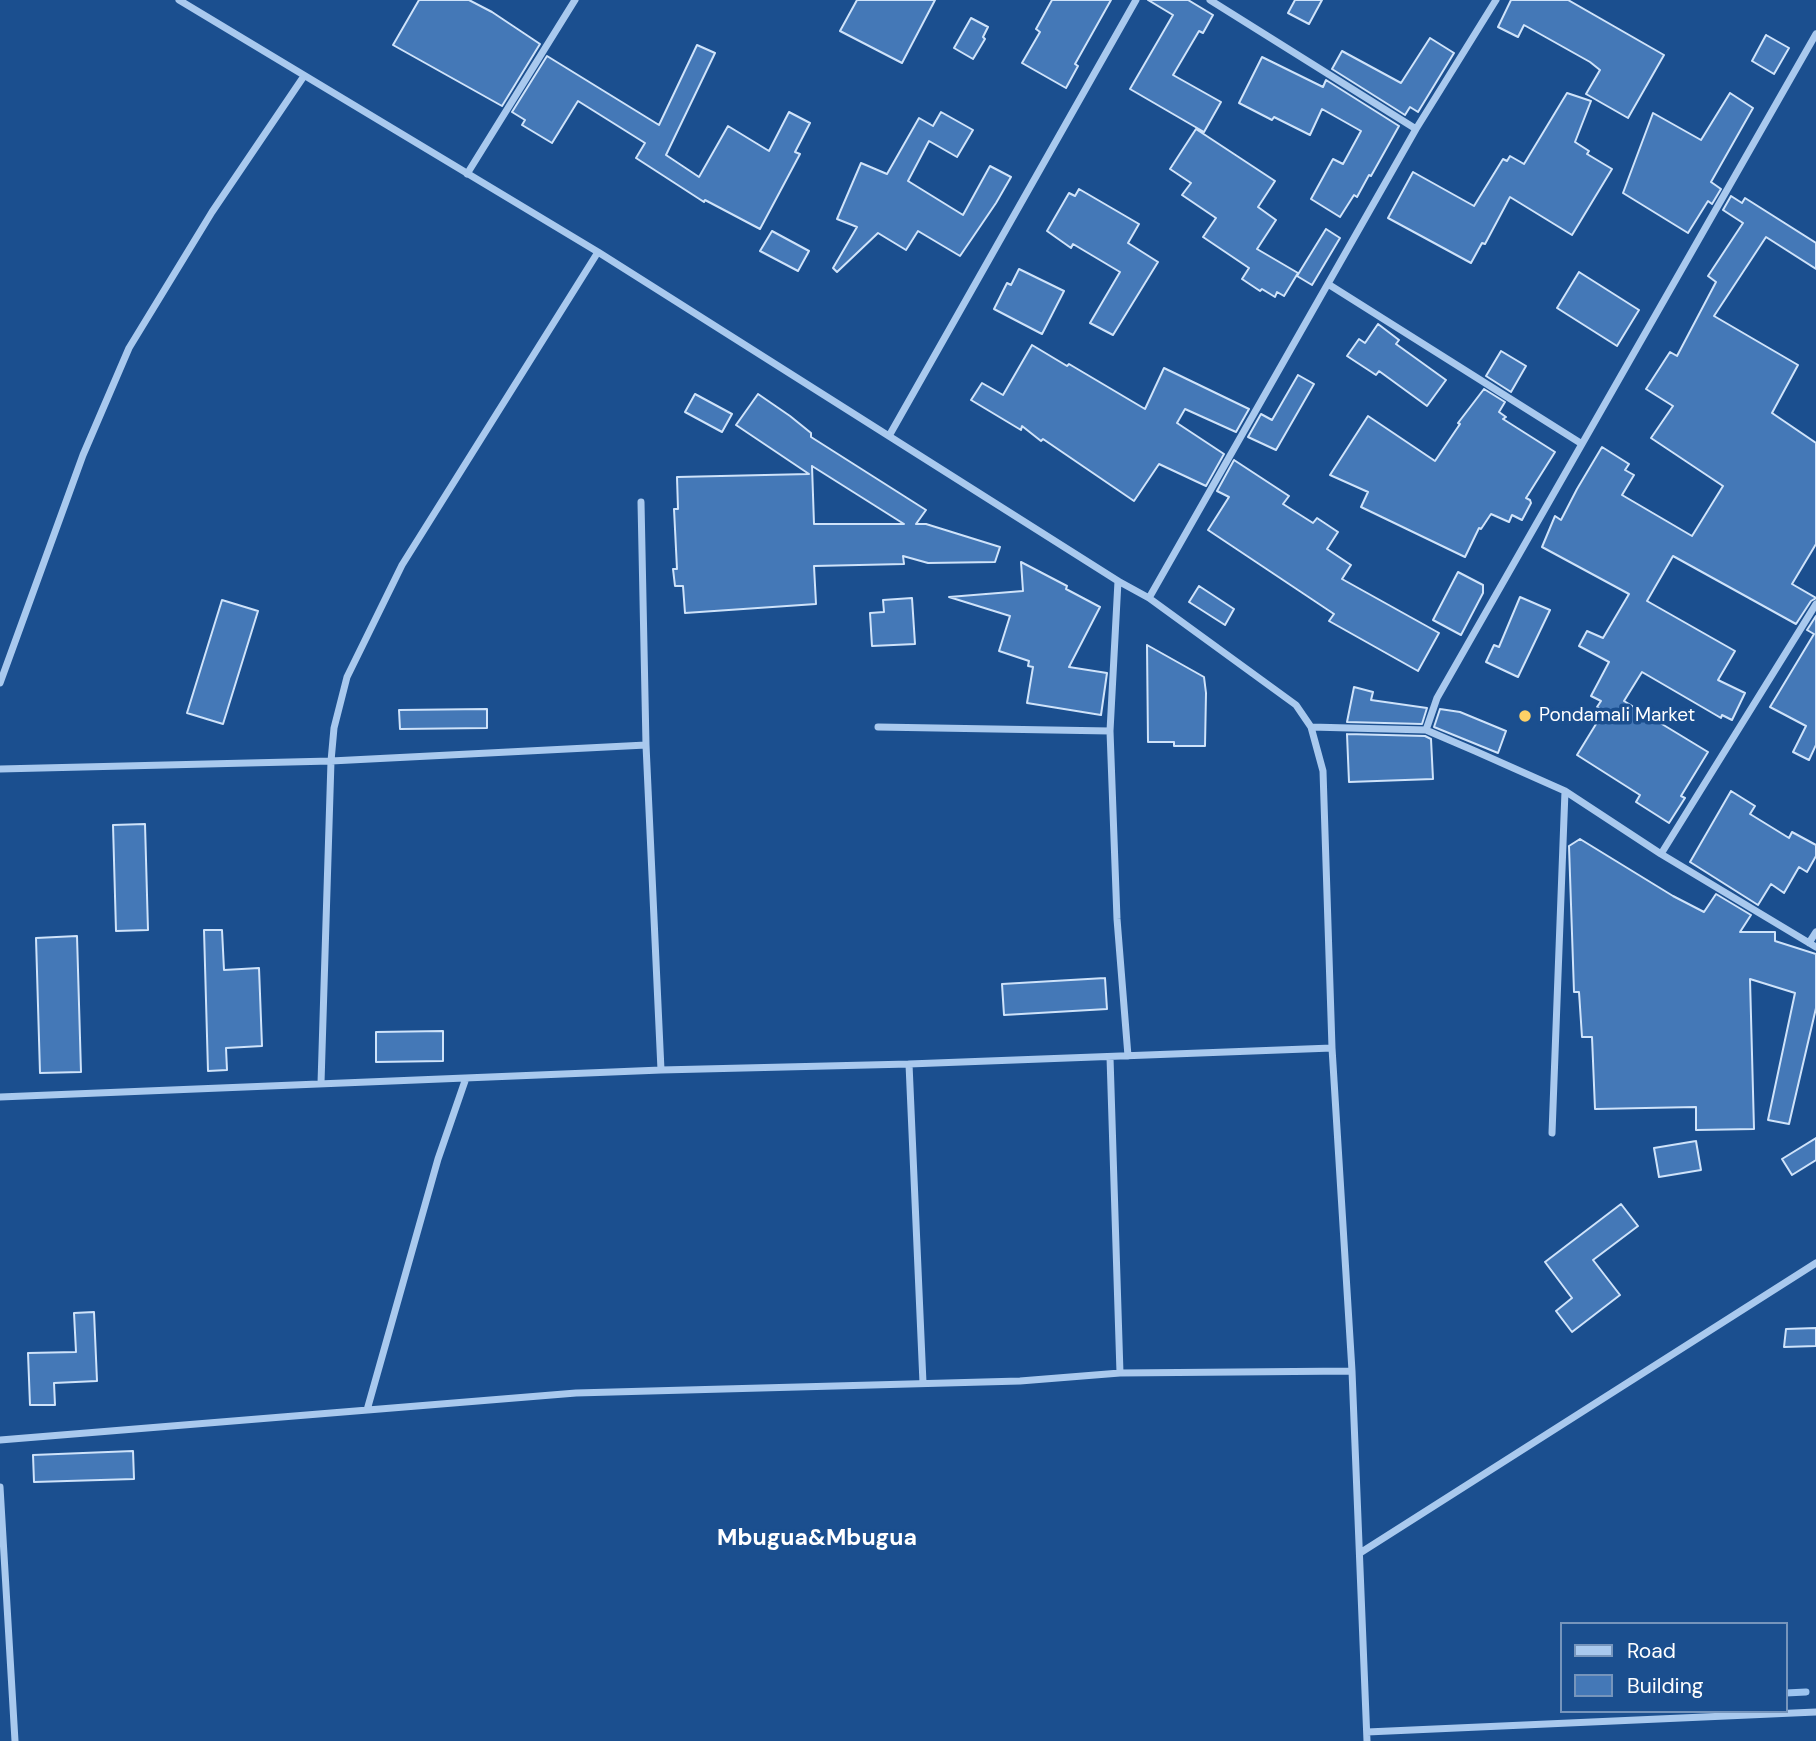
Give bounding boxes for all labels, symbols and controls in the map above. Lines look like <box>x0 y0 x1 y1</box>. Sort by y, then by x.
place label: Pondamali Market <box>1539 705 1695 727</box>
marker: Pondamali Market <box>1517 708 1533 724</box>
district label: Mbugua&Mbugua <box>717 1525 917 1553</box>
legend <box>1560 1622 1788 1713</box>
text: Road <box>1627 1637 1676 1665</box>
text: Building <box>1627 1672 1703 1700</box>

